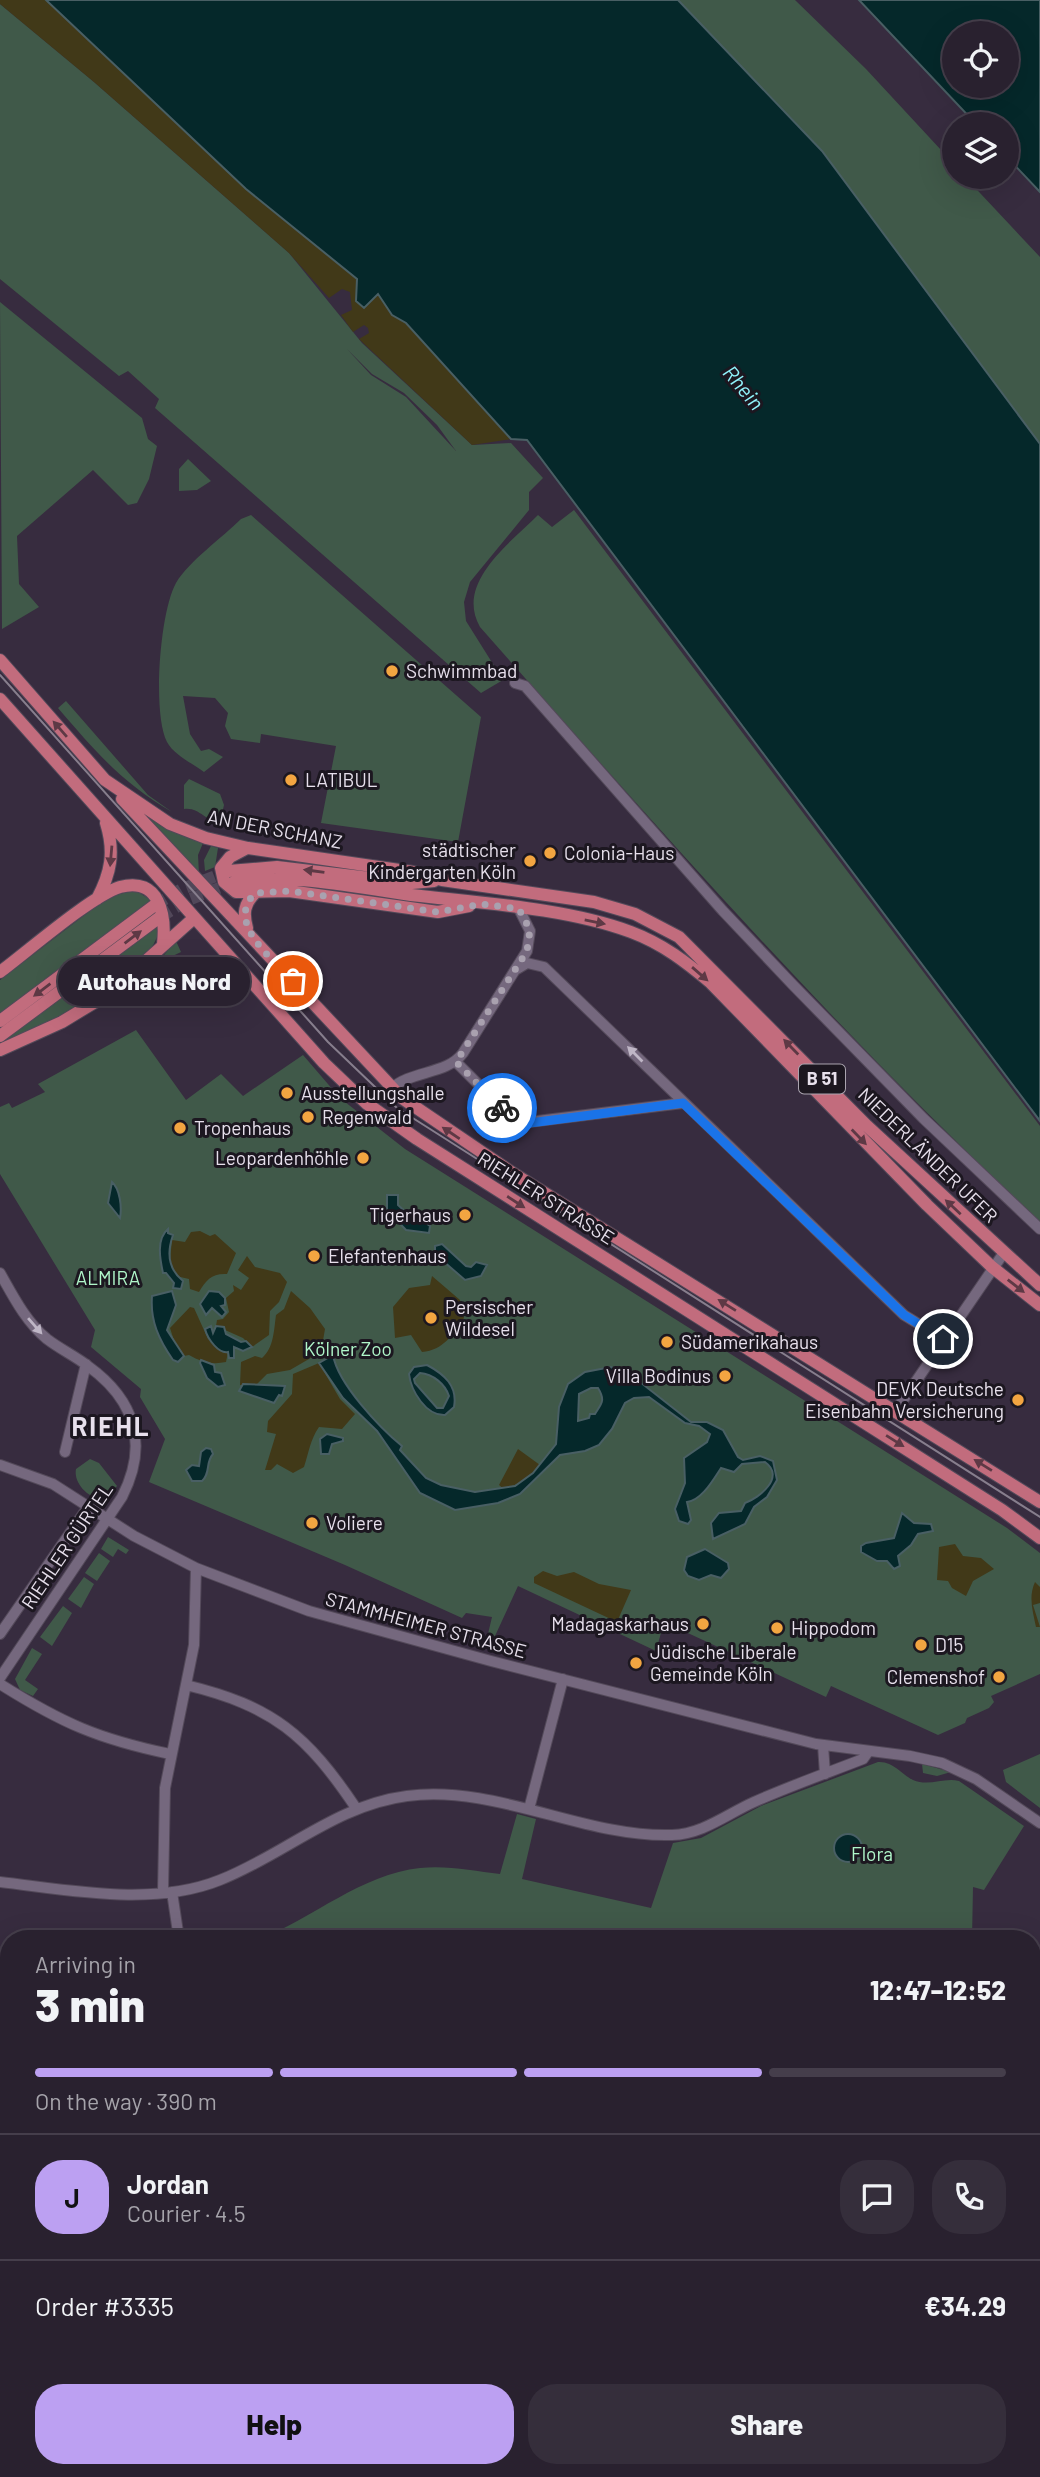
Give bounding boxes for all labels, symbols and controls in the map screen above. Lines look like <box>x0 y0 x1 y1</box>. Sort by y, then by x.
map controls <box>942 21 1019 189</box>
button: locate <box>942 21 1019 98</box>
button: layers <box>942 112 1019 189</box>
water label: Rhein <box>718 360 770 414</box>
place label: Schwimmbad <box>406 659 517 682</box>
marker: Schwimmbad <box>384 663 400 679</box>
one-way arrow <box>53 721 69 738</box>
place label: LATIBUL <box>305 768 378 791</box>
marker: LATIBUL <box>283 772 299 788</box>
street label: AN DER SCHANZ <box>206 804 344 853</box>
place label: städtischer Kindergarten Köln <box>368 838 516 883</box>
place label: Colonia-Haus <box>564 841 674 864</box>
one-way arrow <box>105 845 116 867</box>
marker: Colonia-Haus <box>542 845 558 861</box>
marker: städtischer Kindergarten Köln <box>522 853 538 869</box>
one-way arrow <box>303 865 325 876</box>
one-way arrow <box>584 917 606 928</box>
one-way arrow <box>124 930 142 944</box>
pin <box>263 951 323 1011</box>
callout: Autohaus Nord <box>58 956 251 1006</box>
icon: bag <box>274 962 312 1000</box>
one-way arrow <box>691 966 709 982</box>
text: Autohaus Nord <box>77 967 231 995</box>
one-way arrow <box>33 983 51 997</box>
one-way arrow <box>783 1039 799 1056</box>
one-way arrow <box>627 1047 644 1063</box>
road number: B 51 <box>799 1064 845 1094</box>
courier <box>467 1073 537 1143</box>
place label: Ausstellungshalle <box>301 1081 445 1104</box>
street label: NIEDERLÄNDER UFER <box>854 1082 1003 1227</box>
marker: Ausstellungshalle <box>279 1085 295 1101</box>
icon: bike <box>483 1089 521 1127</box>
place label: Regenwald <box>322 1105 412 1128</box>
marker: Regenwald <box>300 1109 316 1125</box>
place label: Tropenhaus <box>194 1116 291 1139</box>
marker: Tropenhaus <box>172 1120 188 1136</box>
one-way arrow <box>442 1126 461 1139</box>
one-way arrow <box>850 1128 867 1144</box>
place label: Leopardenhöhle <box>215 1146 349 1169</box>
street label: RIEHLER STRASSE <box>474 1146 619 1249</box>
marker: Leopardenhöhle <box>355 1150 371 1166</box>
one-way arrow <box>507 1195 525 1209</box>
one-way arrow <box>944 1199 962 1215</box>
place label: Tigerhaus <box>369 1203 451 1226</box>
marker: Tigerhaus <box>457 1207 473 1223</box>
place label: Elefantenhaus <box>328 1244 446 1267</box>
marker: Elefantenhaus <box>306 1248 322 1264</box>
park label: ALMIRA <box>76 1266 140 1289</box>
one-way arrow <box>1007 1279 1025 1293</box>
place label: Persischer Wildesel <box>445 1295 533 1340</box>
one-way arrow <box>718 1299 737 1312</box>
pin <box>913 1309 973 1369</box>
marker: Persischer Wildesel <box>423 1310 439 1326</box>
one-way arrow <box>27 1317 43 1335</box>
icon: home <box>924 1320 962 1358</box>
place label: Südamerikahaus <box>681 1330 818 1353</box>
marker: Südamerikahaus <box>659 1334 675 1350</box>
park label: Kölner Zoo <box>304 1337 392 1360</box>
place label: Villa Bodinus <box>606 1364 711 1387</box>
marker: Villa Bodinus <box>717 1368 733 1384</box>
place label: DEVK Deutsche Eisenbahn Versicherung <box>805 1377 1004 1422</box>
marker: DEVK Deutsche Eisenbahn Versicherung <box>1010 1392 1026 1408</box>
district label: RIEHL <box>71 1410 151 1441</box>
one-way arrow <box>885 1435 904 1448</box>
one-way arrow <box>973 1458 992 1471</box>
street label: RIEHLER GÜRTEL <box>16 1478 117 1613</box>
place label: Voliere <box>326 1511 383 1534</box>
marker: Voliere <box>304 1515 320 1531</box>
street label: STAMMHEIMER STRASSE <box>323 1587 529 1662</box>
place label: Madagaskarhaus <box>551 1612 689 1635</box>
marker: Madagaskarhaus <box>695 1616 711 1632</box>
place label: Hippodom <box>791 1616 876 1639</box>
marker: Hippodom <box>769 1620 785 1636</box>
place label: D15 <box>935 1633 963 1656</box>
marker: D15 <box>913 1637 929 1653</box>
place label: Jüdische Liberale Gemeinde Köln <box>650 1640 797 1685</box>
marker: Jüdische Liberale Gemeinde Köln <box>628 1655 644 1671</box>
place label: Clemenshof <box>887 1665 985 1688</box>
marker: Clemenshof <box>991 1669 1007 1685</box>
park label: Flora <box>851 1842 893 1865</box>
text: Arriving in <box>35 1950 136 1978</box>
text: 12:47–12:52 <box>870 1974 1006 2005</box>
text: 3 min <box>35 1976 145 2031</box>
text: On the way · 390 m <box>35 2087 217 2115</box>
button: chat <box>840 2160 914 2234</box>
button: phone <box>932 2160 1006 2234</box>
text: Jordan <box>127 2168 209 2199</box>
text: J <box>64 2182 80 2213</box>
text: Courier · 4.5 <box>127 2199 246 2227</box>
text: Order #3335 <box>35 2290 174 2321</box>
text: €34.29 <box>924 2290 1006 2321</box>
button: Help <box>35 2384 514 2464</box>
button: Share <box>528 2384 1006 2464</box>

